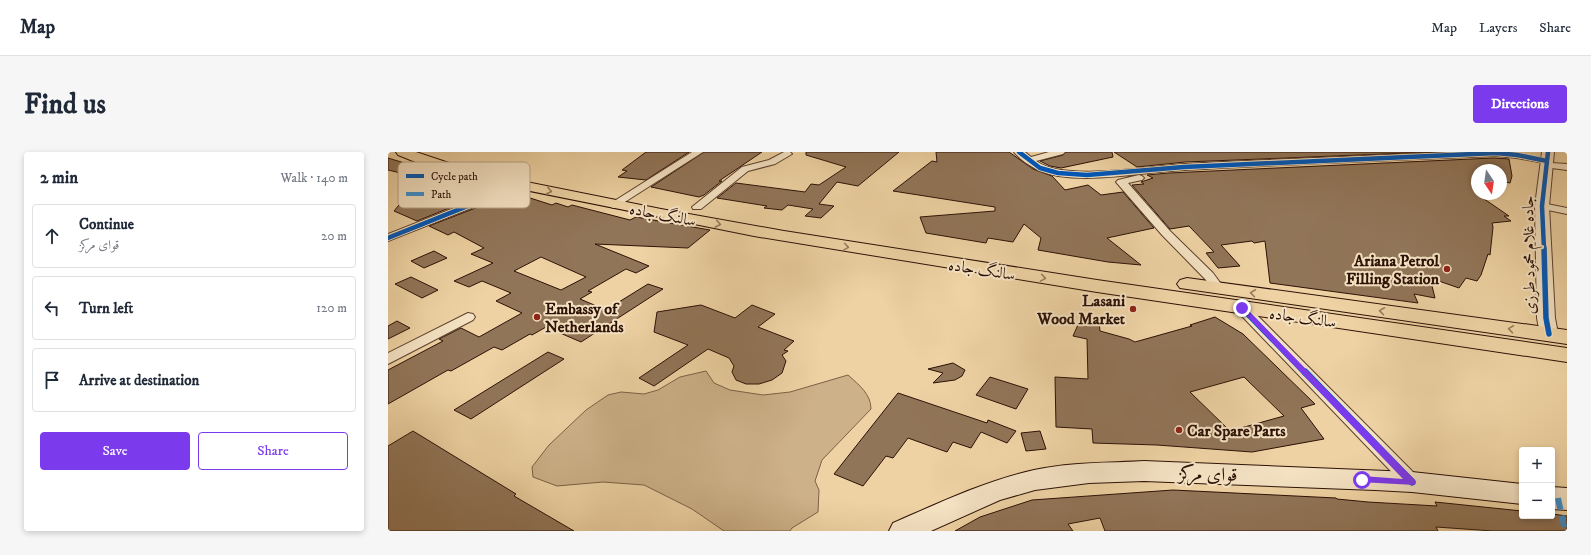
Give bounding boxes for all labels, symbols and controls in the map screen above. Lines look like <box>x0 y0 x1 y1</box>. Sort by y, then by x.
text: Map <box>20 16 55 39</box>
text: Map <box>1431 19 1457 37</box>
text: Layers <box>1479 19 1517 37</box>
text: Share <box>1539 19 1571 37</box>
button: Directions <box>1473 85 1567 123</box>
text: Find us <box>24 87 106 122</box>
legend <box>398 162 530 208</box>
north arrow <box>1471 164 1507 200</box>
text: 2 min <box>40 167 78 189</box>
text: Walk · 140 m <box>280 170 348 186</box>
text: Cycle path <box>431 170 478 184</box>
one-way arrow <box>546 187 552 195</box>
text: Path <box>431 188 452 202</box>
street label: جاده غلام‌ محمود طرزی <box>1518 195 1544 315</box>
street label: سالنگ جاده <box>628 198 698 231</box>
text: Continue <box>79 215 134 234</box>
one-way arrow <box>715 220 721 228</box>
icon: ahead <box>41 225 63 247</box>
text: 20 m <box>321 228 347 244</box>
text: قوای مرکز <box>79 237 119 253</box>
one-way arrow <box>843 242 849 250</box>
place label: Ariana Petrol Filling Station <box>1346 251 1440 289</box>
street label: سالنگ جاده <box>947 254 1017 285</box>
marker: Ariana Petrol Filling Station <box>1442 264 1452 274</box>
one-way arrow <box>1040 273 1046 282</box>
one-way arrow <box>1250 289 1256 298</box>
place label: Lasani Wood Market <box>1036 291 1126 329</box>
icon: left <box>41 297 63 319</box>
text: Turn left <box>79 299 133 318</box>
place label: Embassy of Netherlands <box>545 299 624 337</box>
route end <box>1233 299 1251 317</box>
text: 120 m <box>316 300 347 316</box>
street label: سالنگ جاده <box>1268 302 1338 333</box>
marker: Lasani Wood Market <box>1128 304 1138 314</box>
one-way arrow <box>1379 307 1385 316</box>
marker: Embassy of Netherlands <box>532 312 542 322</box>
one-way arrow <box>1508 325 1514 334</box>
icon: arrive <box>41 369 63 391</box>
text: Arrive at destination <box>79 371 199 390</box>
place label: Car Spare Parts <box>1187 421 1286 441</box>
marker: Car Spare Parts <box>1174 425 1184 435</box>
button: Save <box>40 432 190 470</box>
button: Share <box>198 432 348 470</box>
map controls <box>1519 447 1555 519</box>
button: + <box>1519 447 1555 483</box>
street label: قوای مرکز <box>1176 462 1238 488</box>
route start <box>1353 471 1371 489</box>
button: − <box>1519 483 1555 519</box>

